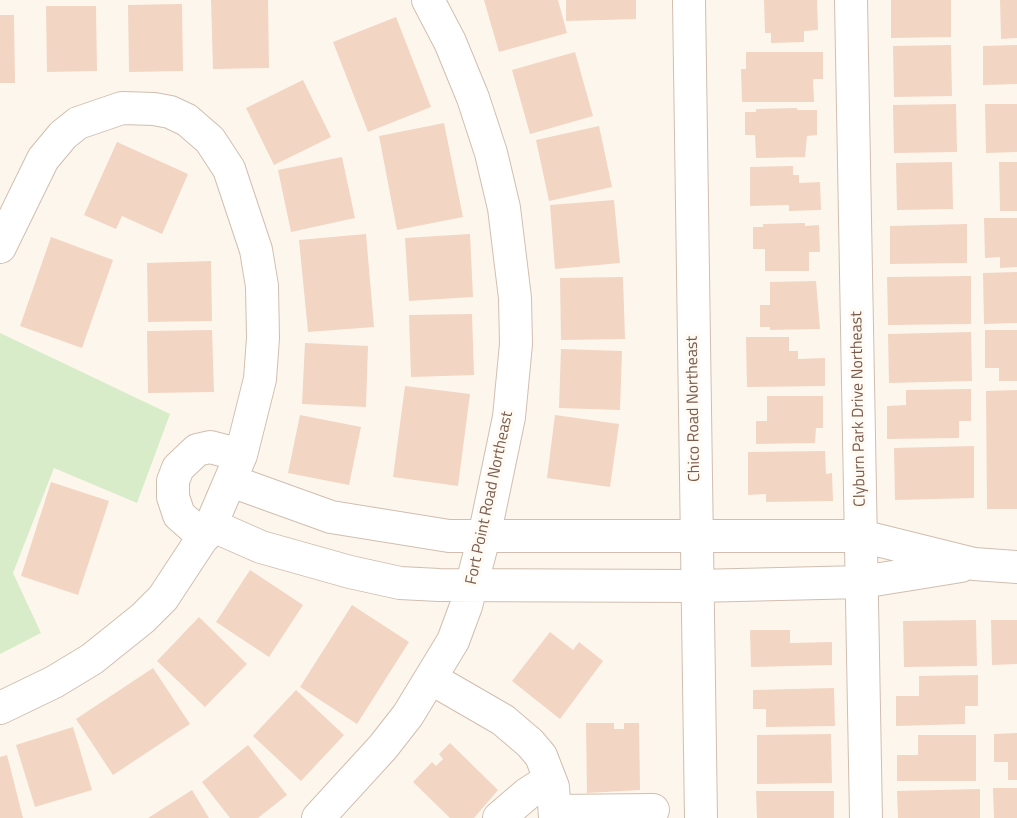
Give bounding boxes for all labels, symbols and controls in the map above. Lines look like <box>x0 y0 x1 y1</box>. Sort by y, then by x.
street label: Clyburn Park Drive Northeast <box>848 311 870 507</box>
street label: Chico Road Northeast <box>683 336 705 482</box>
street label: Fort Point Road Northeast <box>462 410 518 586</box>

